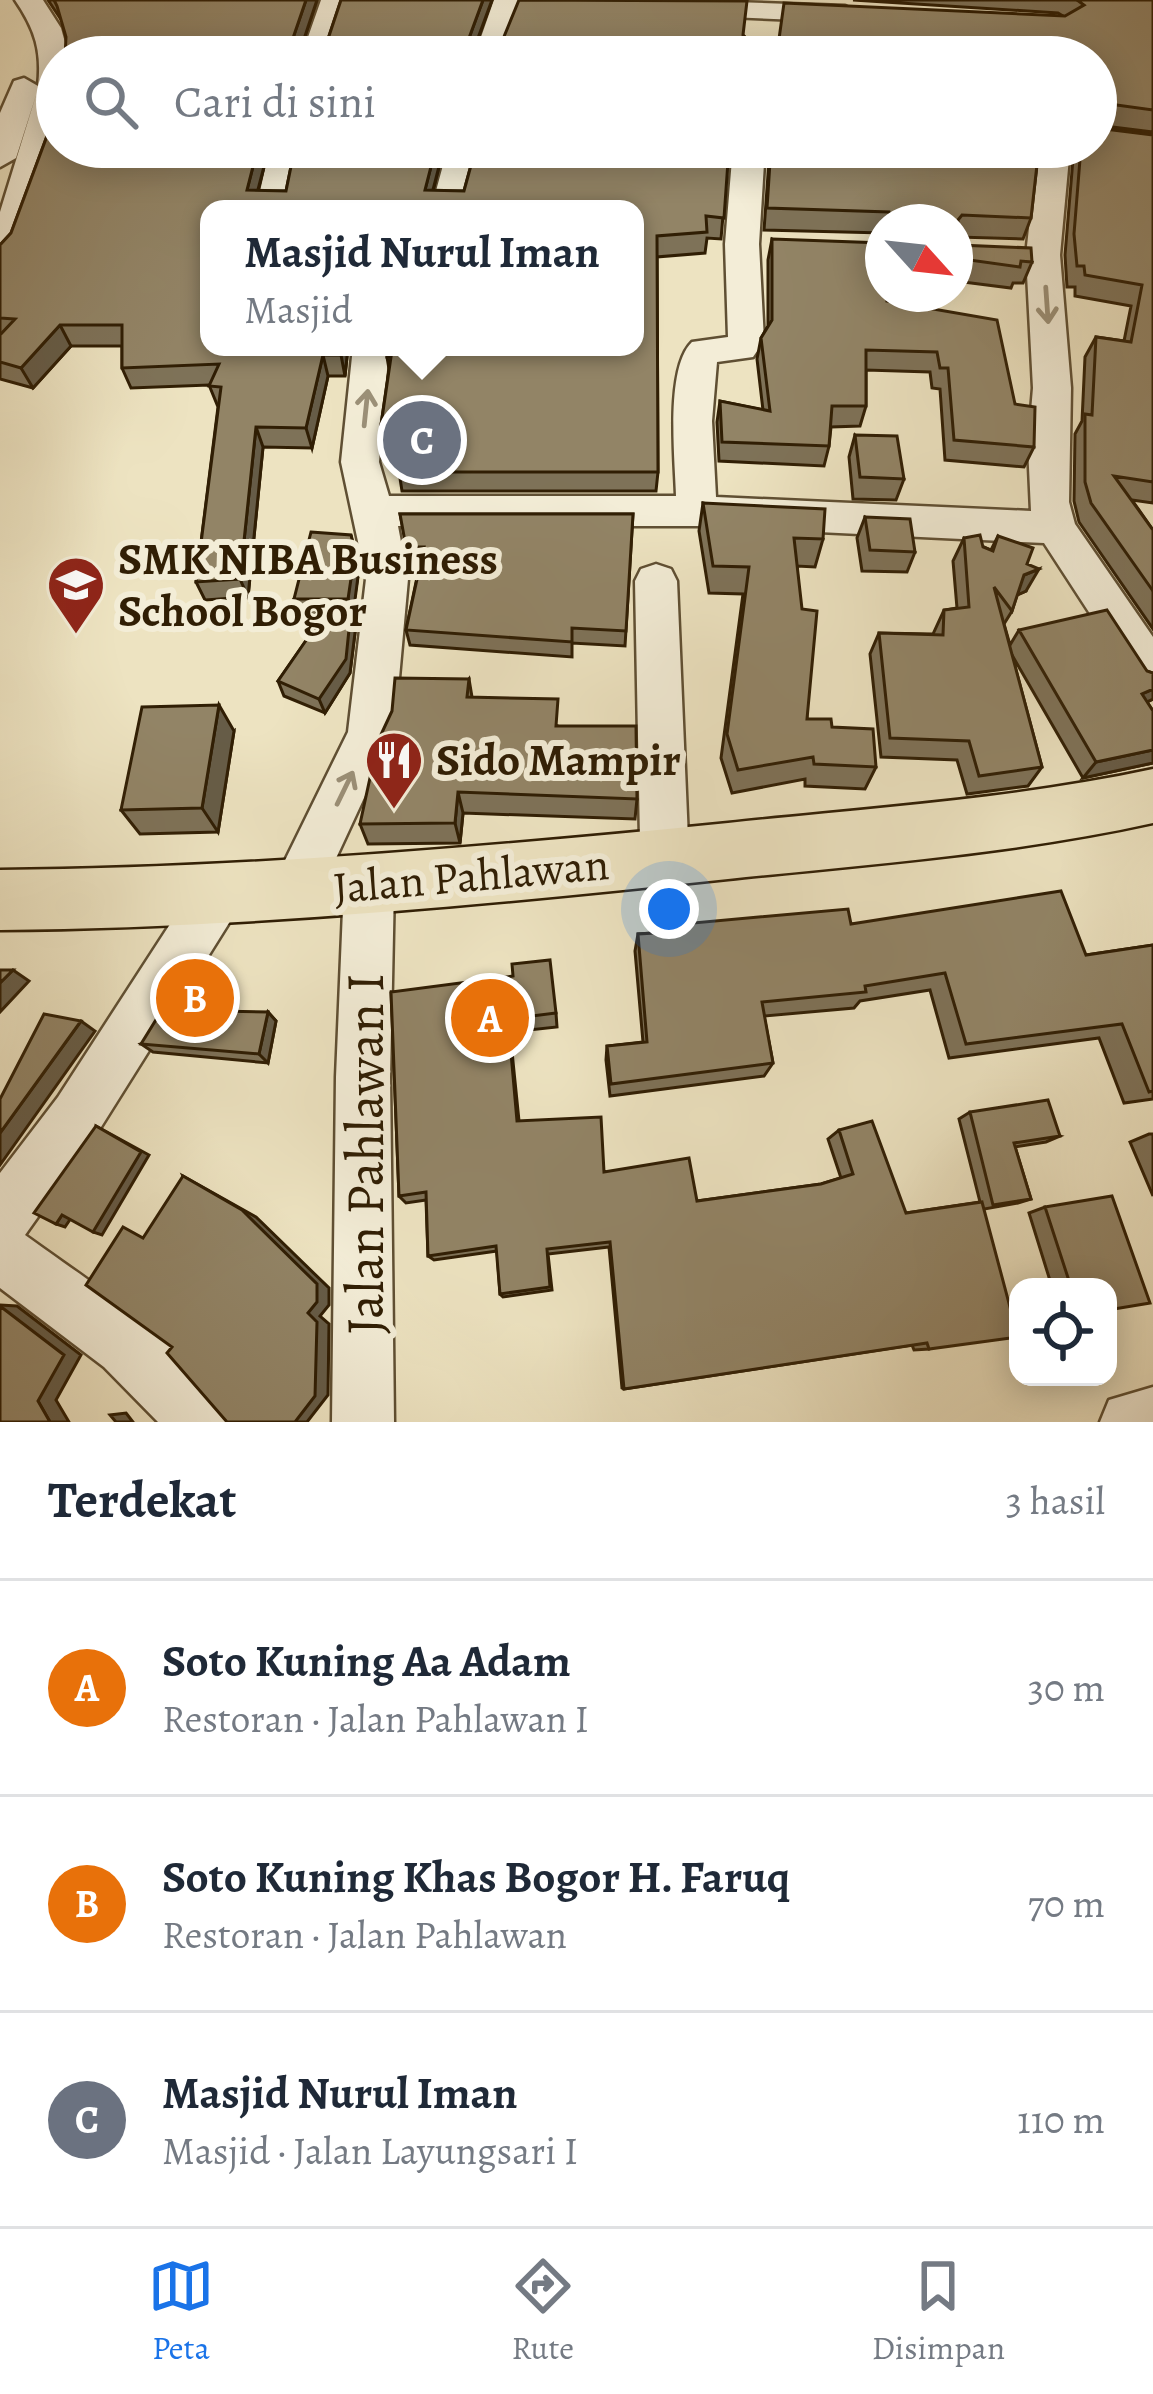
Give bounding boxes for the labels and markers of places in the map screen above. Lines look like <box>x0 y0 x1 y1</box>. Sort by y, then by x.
pin: C <box>383 395 461 485</box>
place label: SMK NIBA Business School Bogor <box>118 528 498 642</box>
school or university icon: SMK NIBA Business School Bogor <box>45 554 107 636</box>
restaurant icon: Sido Mampir <box>363 729 425 811</box>
place label: Sido Mampir <box>436 729 681 791</box>
pin: B <box>156 953 234 1043</box>
pin: A <box>451 973 529 1063</box>

